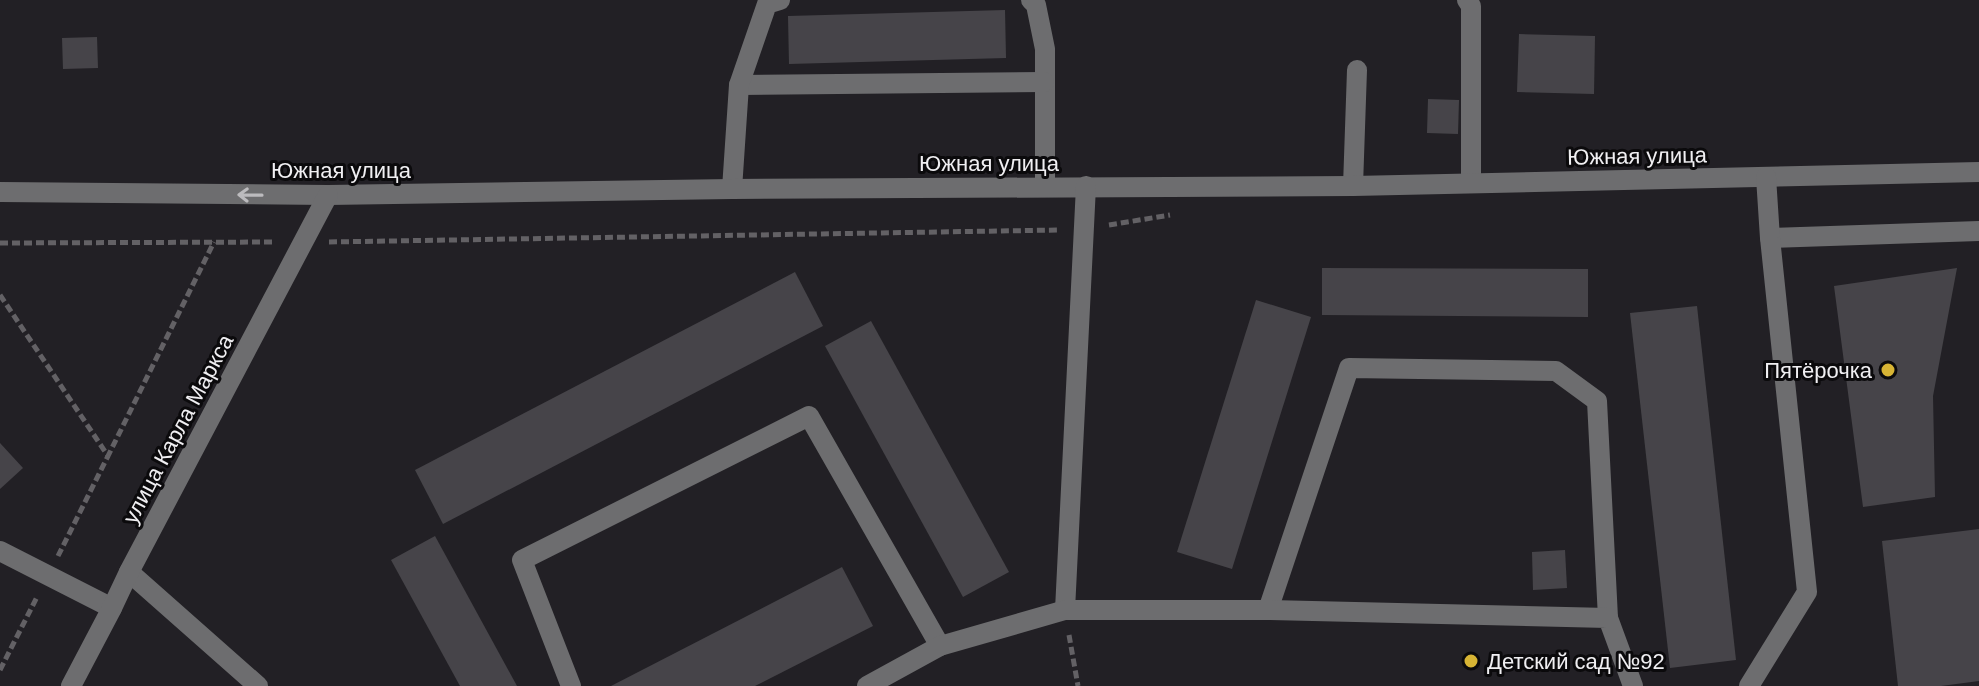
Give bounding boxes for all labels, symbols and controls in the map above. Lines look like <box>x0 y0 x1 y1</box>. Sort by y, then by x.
street label: Южная улица <box>1567 142 1708 170</box>
street label: Южная улица <box>919 151 1060 176</box>
street label: Южная улица <box>271 158 412 183</box>
one-way arrow <box>237 187 264 203</box>
street label: улица Карла Маркса <box>118 330 239 528</box>
place label: Пятёрочка <box>1764 358 1873 383</box>
marker: Пятёрочка <box>1879 361 1897 379</box>
place label: Детский сад №92 <box>1487 649 1665 674</box>
marker: Детский сад №92 <box>1462 652 1480 670</box>

